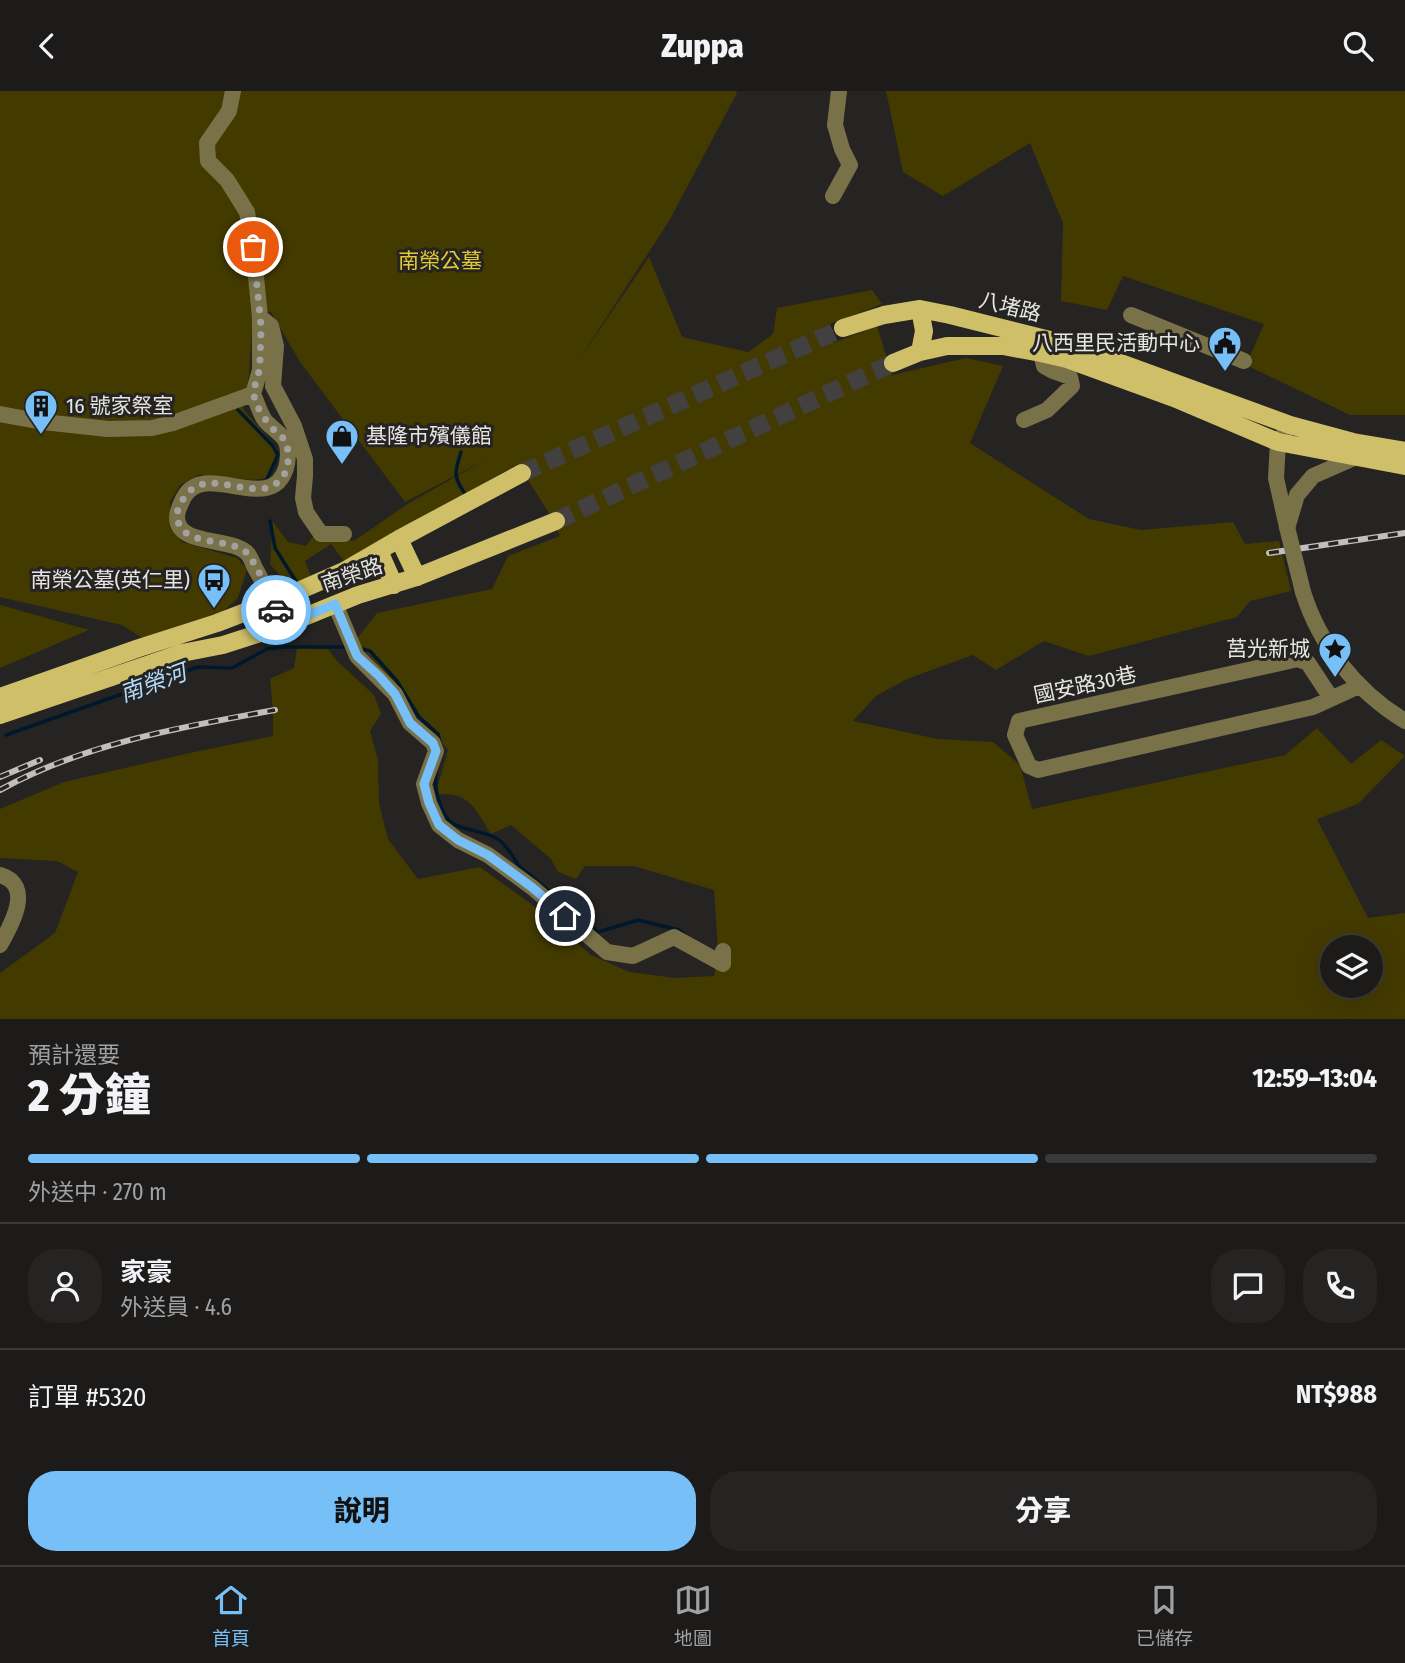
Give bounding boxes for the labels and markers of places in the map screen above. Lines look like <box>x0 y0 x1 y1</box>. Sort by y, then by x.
pin <box>223 217 283 277</box>
public building icon: 八西里民活動中心 <box>1206 324 1244 373</box>
place label: 八西里民活動中心 <box>1032 330 1200 356</box>
building icon: 16 號家祭室 <box>22 387 60 436</box>
place label: 16 號家祭室 <box>66 393 174 419</box>
shop icon: 基隆市殯儀館 <box>323 417 361 466</box>
place label: 基隆市殯儀館 <box>366 423 492 449</box>
bus stop icon: 南榮公墓(英仁里) <box>195 561 233 610</box>
place label: 南榮公墓(英仁里) <box>31 567 190 593</box>
place icon: 莒光新城 <box>1316 630 1354 679</box>
place label: 莒光新城 <box>1226 636 1310 662</box>
pin <box>535 886 595 946</box>

